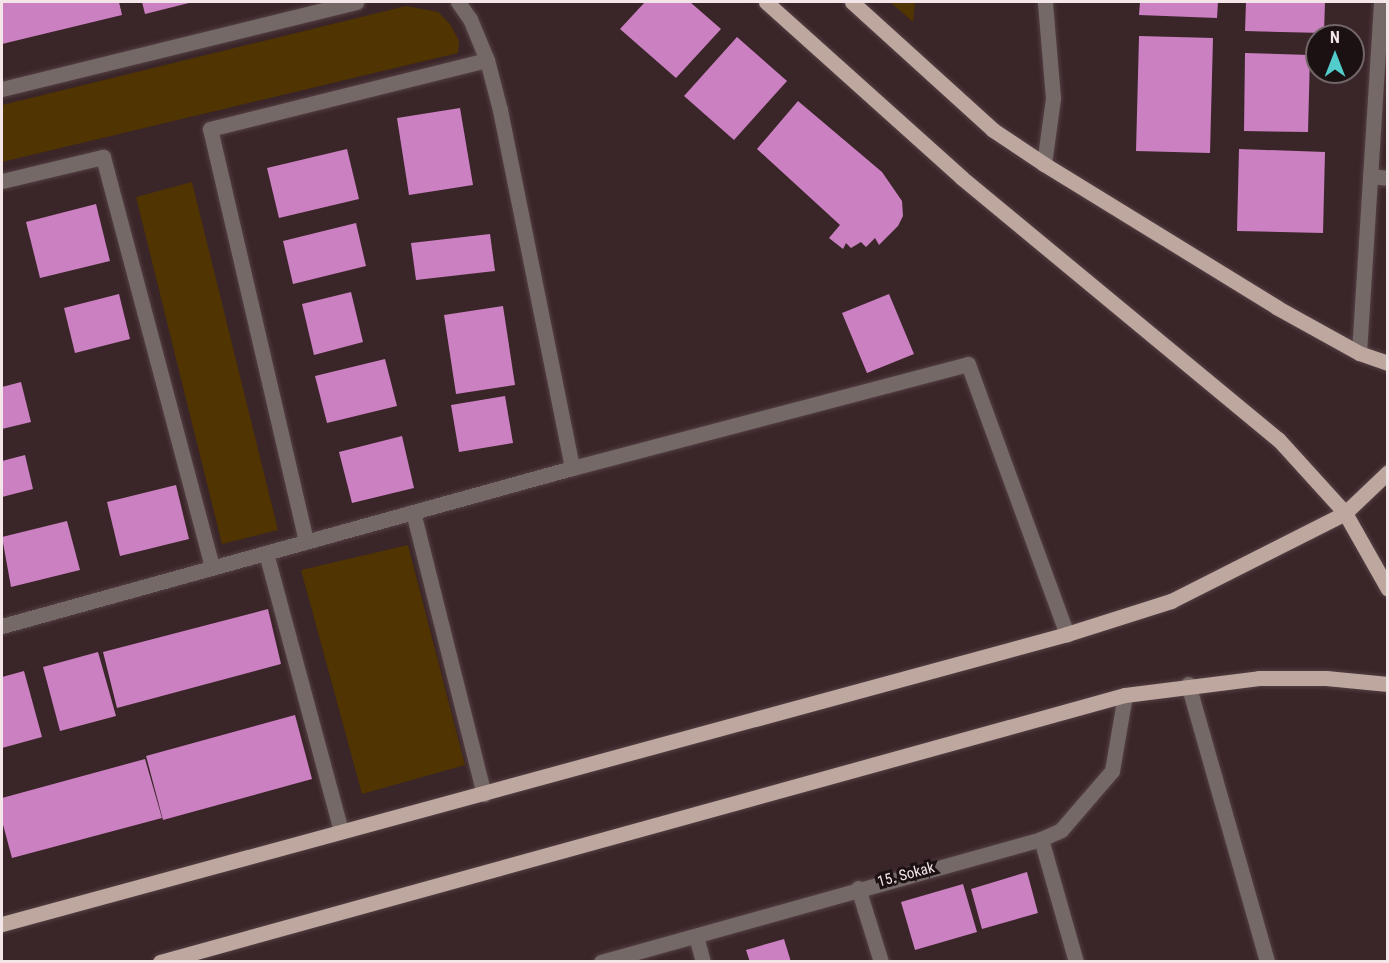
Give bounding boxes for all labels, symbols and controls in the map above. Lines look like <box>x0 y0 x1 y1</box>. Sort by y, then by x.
north arrow <box>1305 24 1365 84</box>
text: N <box>1330 28 1340 47</box>
street label: 15. Sokak <box>876 859 936 891</box>

